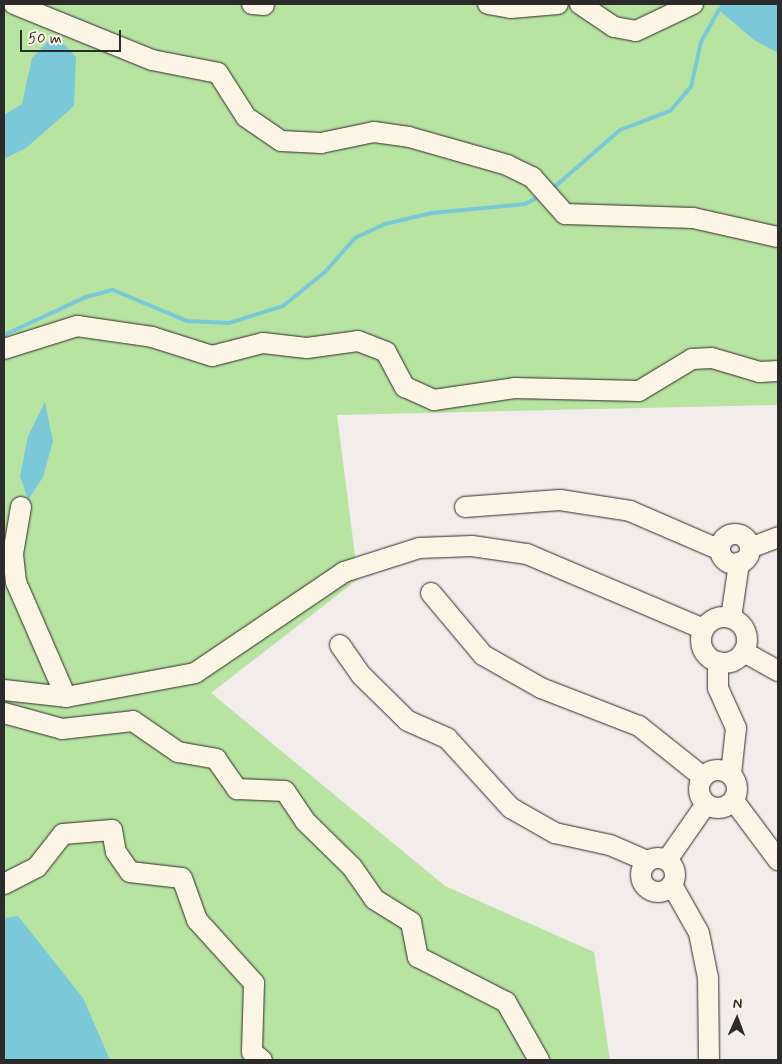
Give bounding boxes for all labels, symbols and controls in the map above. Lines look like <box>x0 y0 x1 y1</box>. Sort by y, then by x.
scale bar <box>22 20 124 52</box>
text: 50 m <box>28 29 62 49</box>
north arrow <box>712 994 762 1044</box>
text: N <box>733 995 742 1013</box>

